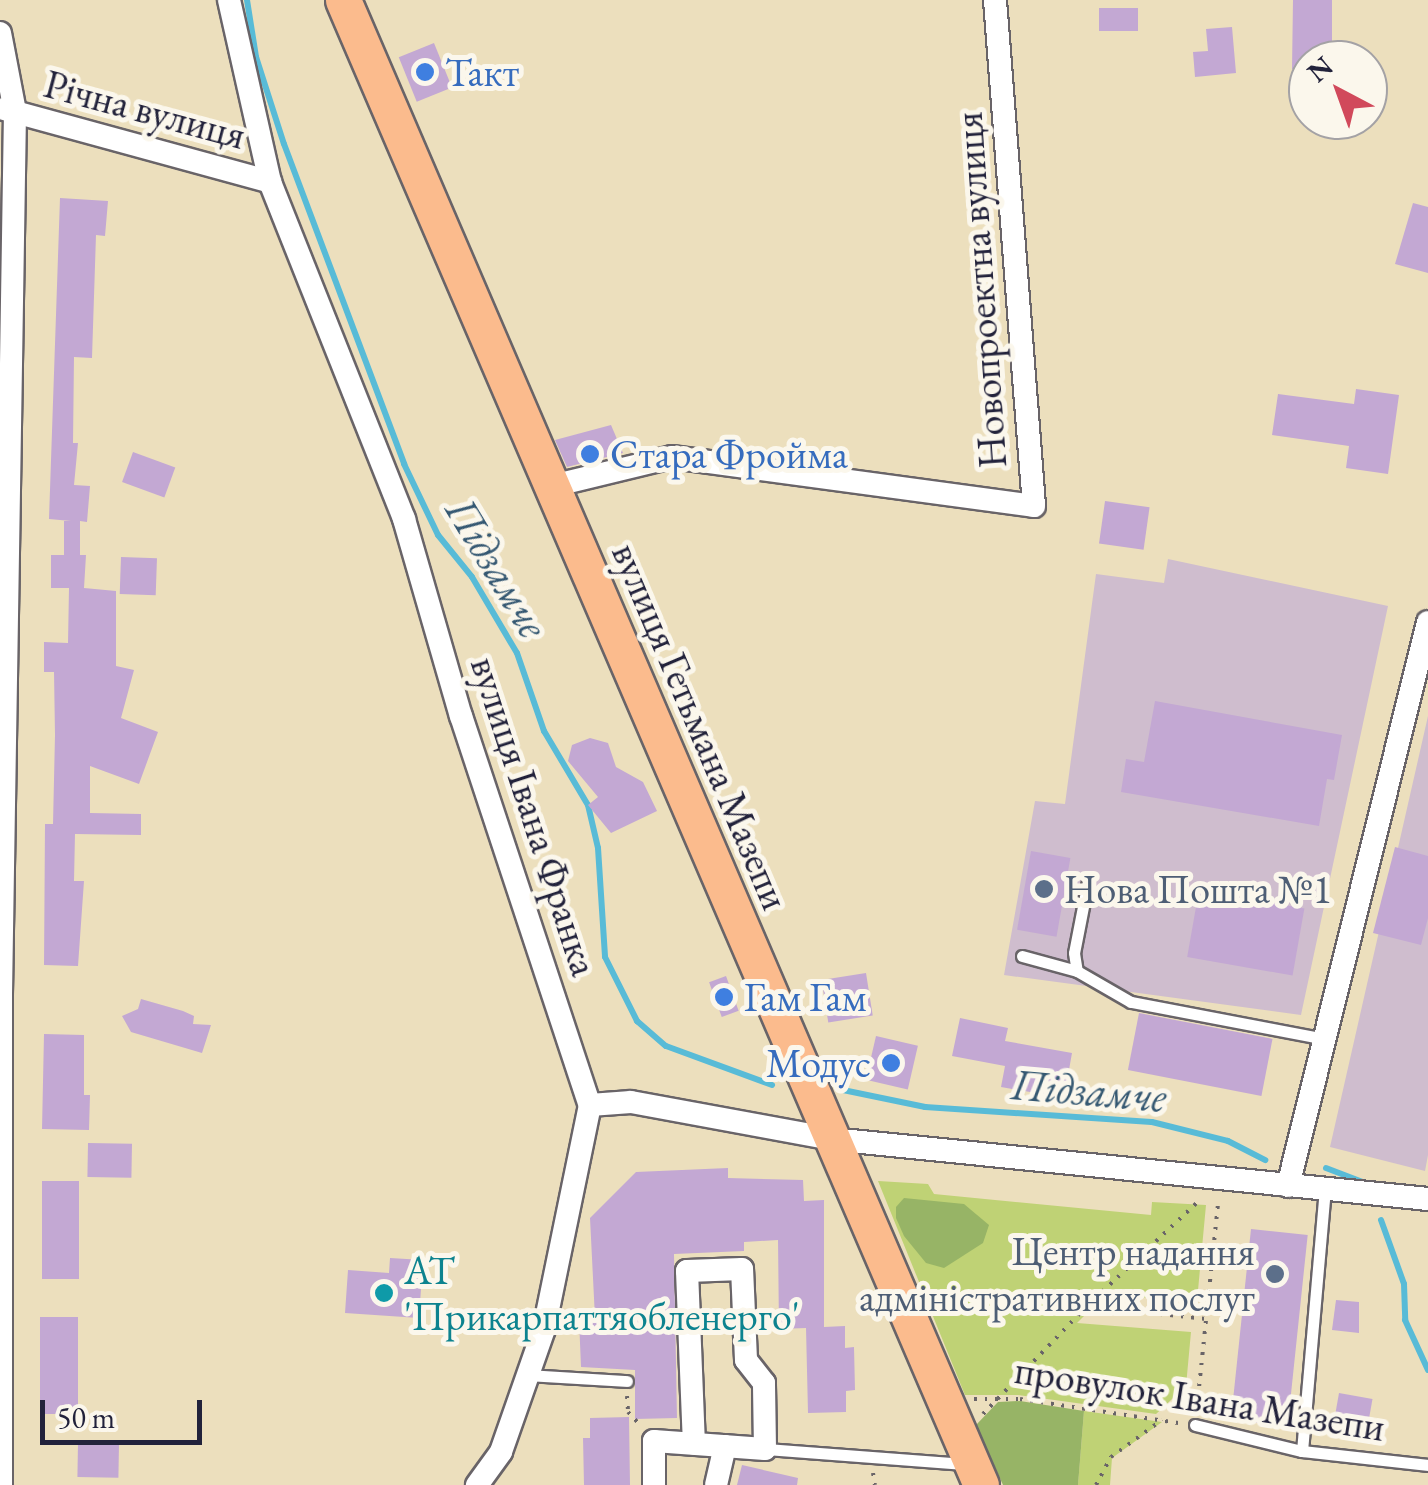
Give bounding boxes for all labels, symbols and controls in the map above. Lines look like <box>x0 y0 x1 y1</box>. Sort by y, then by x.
north arrow <box>1288 40 1388 140</box>
place label: Такт <box>445 48 519 96</box>
text: N <box>1299 48 1340 90</box>
street label: Річна вулиця <box>39 59 251 159</box>
marker: Такт <box>414 61 436 83</box>
street label: Новопроектна вулиця <box>944 110 1016 470</box>
place label: Стара Фройма <box>610 430 848 478</box>
marker: Стара Фройма <box>579 443 601 465</box>
water label: Підзамче <box>435 489 559 647</box>
street label: вулиця Гетьмана Мазепи <box>602 535 800 917</box>
street label: вулиця Івана Франка <box>461 650 609 982</box>
place label: Нова Пошта №1 <box>1064 865 1332 913</box>
marker: Нова Пошта №1 <box>1033 878 1055 900</box>
place label: Гам Гам <box>744 973 866 1021</box>
marker: Гам Гам <box>713 986 735 1008</box>
place label: Модус <box>766 1039 871 1087</box>
marker: Модус <box>880 1052 902 1074</box>
water label: Підзамче <box>1010 1059 1168 1123</box>
place label: Центр надання адміністративних послуг <box>859 1227 1255 1321</box>
place label: АТ 'Прикарпаттяобленерго' <box>404 1246 800 1340</box>
marker: Центр надання адміністративних послуг <box>1264 1263 1286 1285</box>
marker: АТ 'Прикарпаттяобленерго' <box>373 1282 395 1304</box>
street label: провулок Івана Мазепи <box>1012 1345 1388 1451</box>
scale bar <box>45 1380 208 1442</box>
text: 50 m <box>57 1398 115 1437</box>

